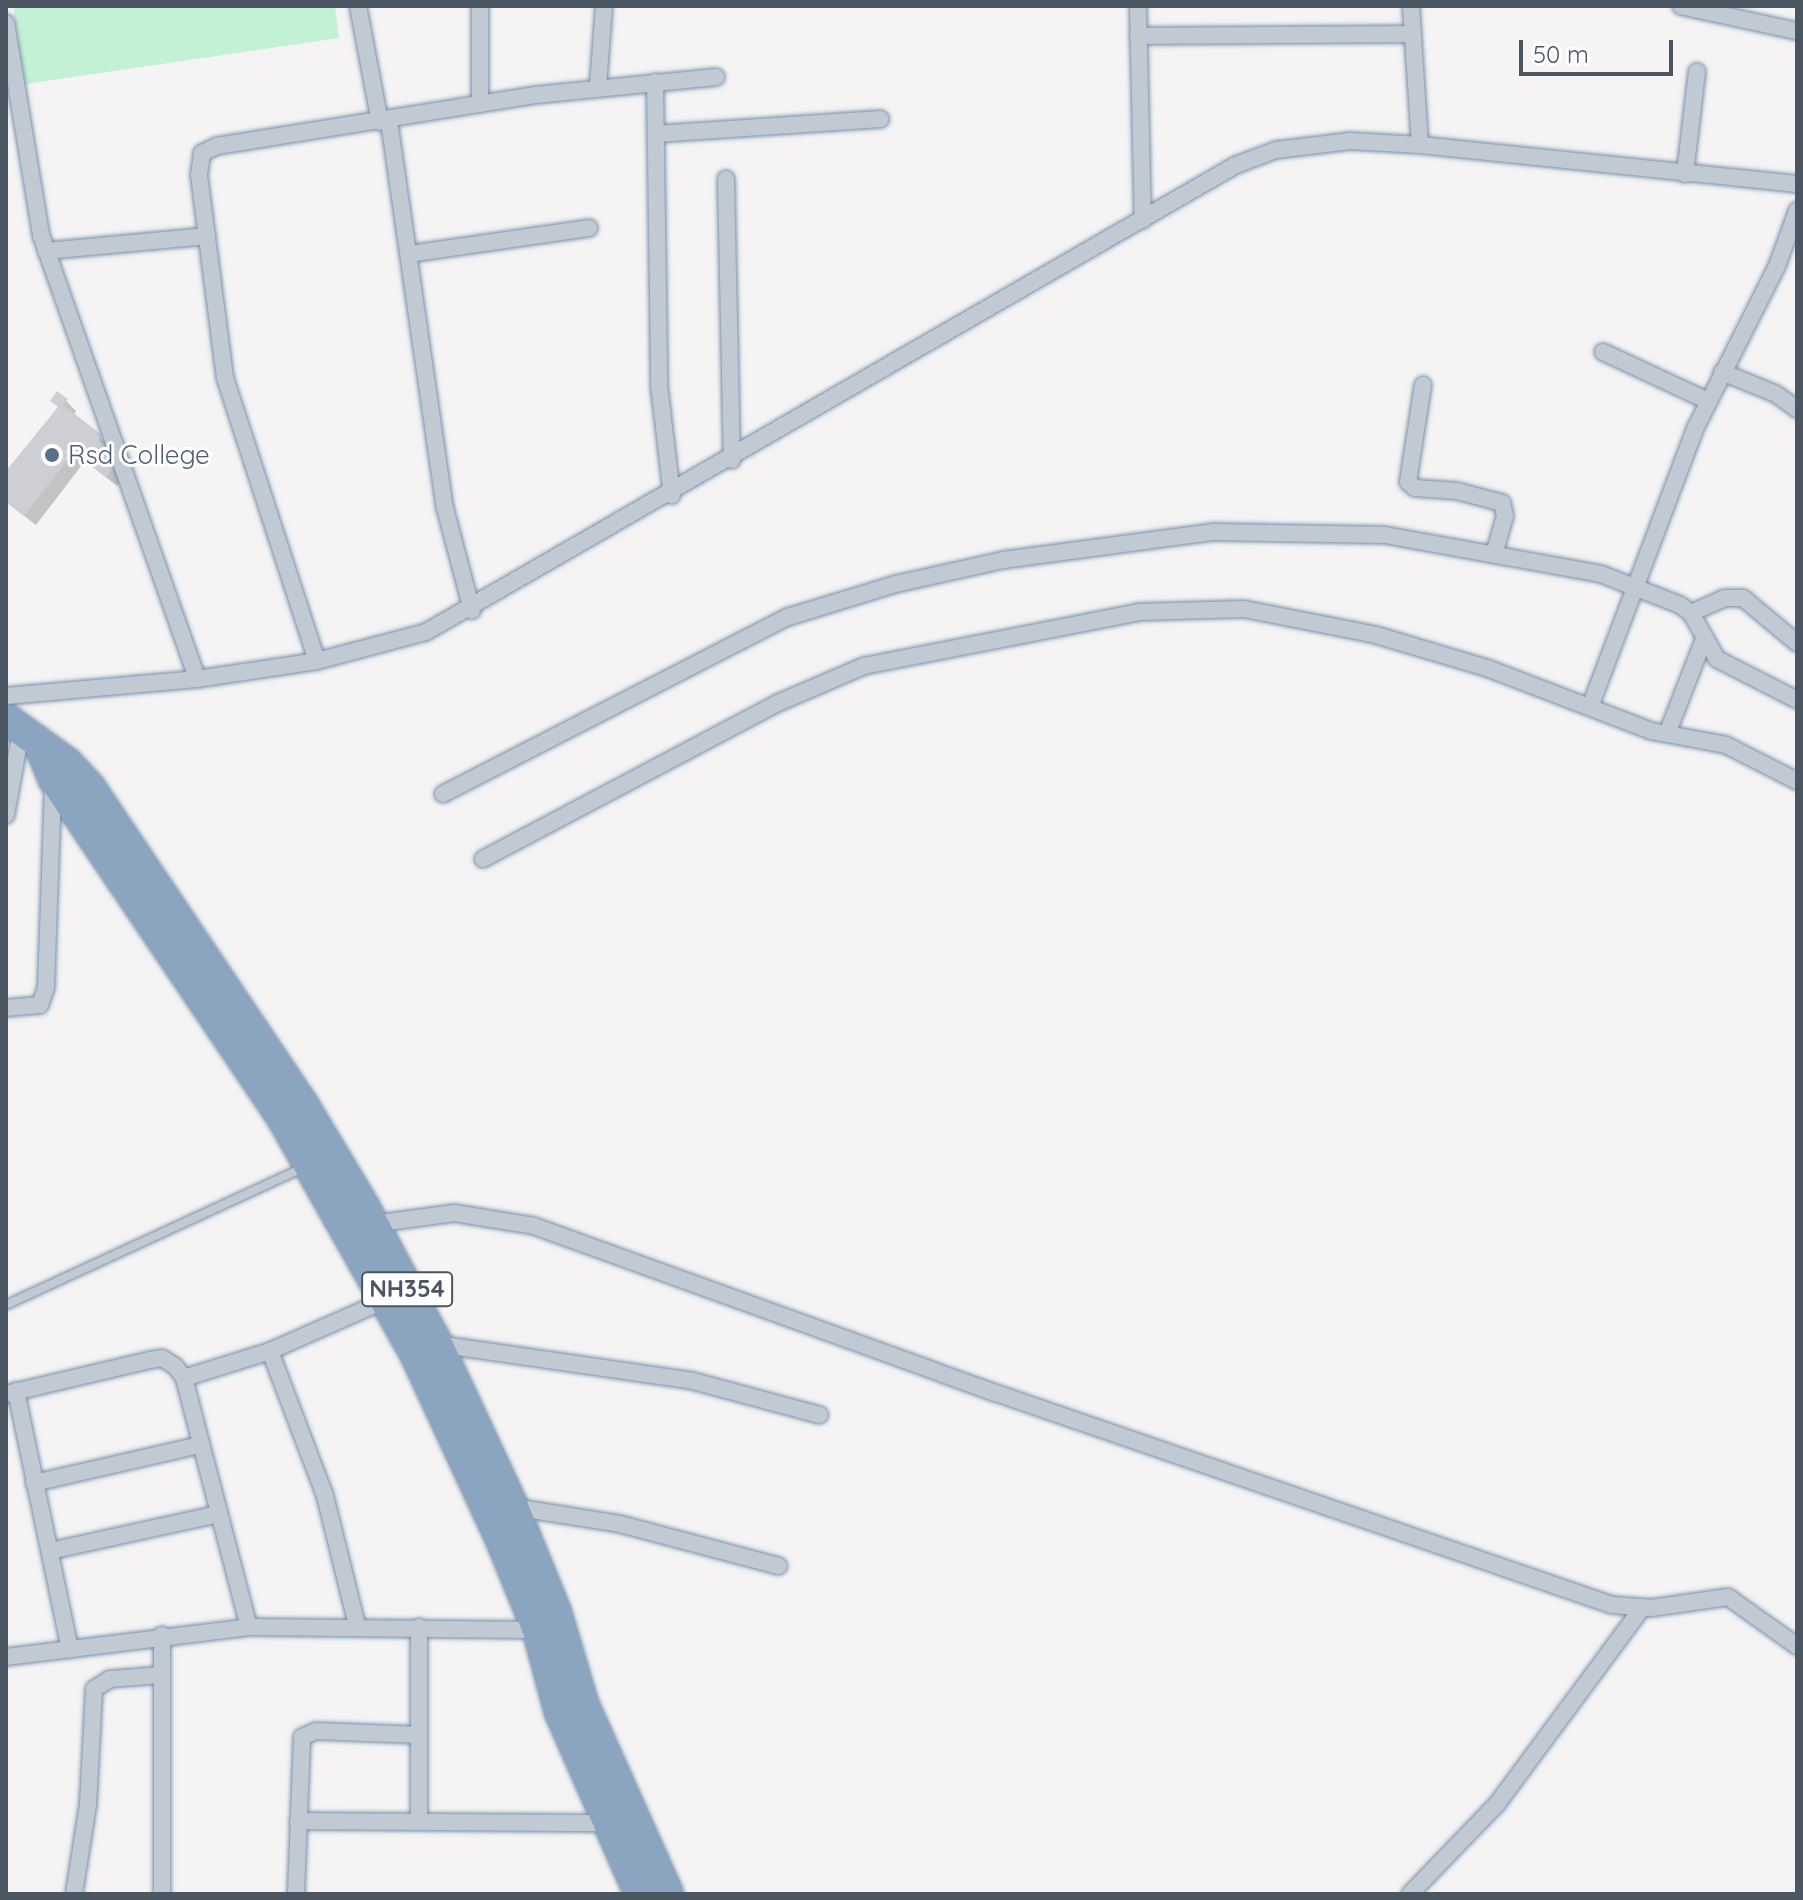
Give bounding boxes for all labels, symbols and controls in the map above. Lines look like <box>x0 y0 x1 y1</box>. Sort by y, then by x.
scale bar <box>1523 24 1677 74</box>
text: 50 m <box>1533 39 1589 69</box>
place label: Rsd College <box>68 439 210 471</box>
marker: Rsd College <box>43 446 61 464</box>
road number: NH354 <box>361 1269 453 1309</box>

